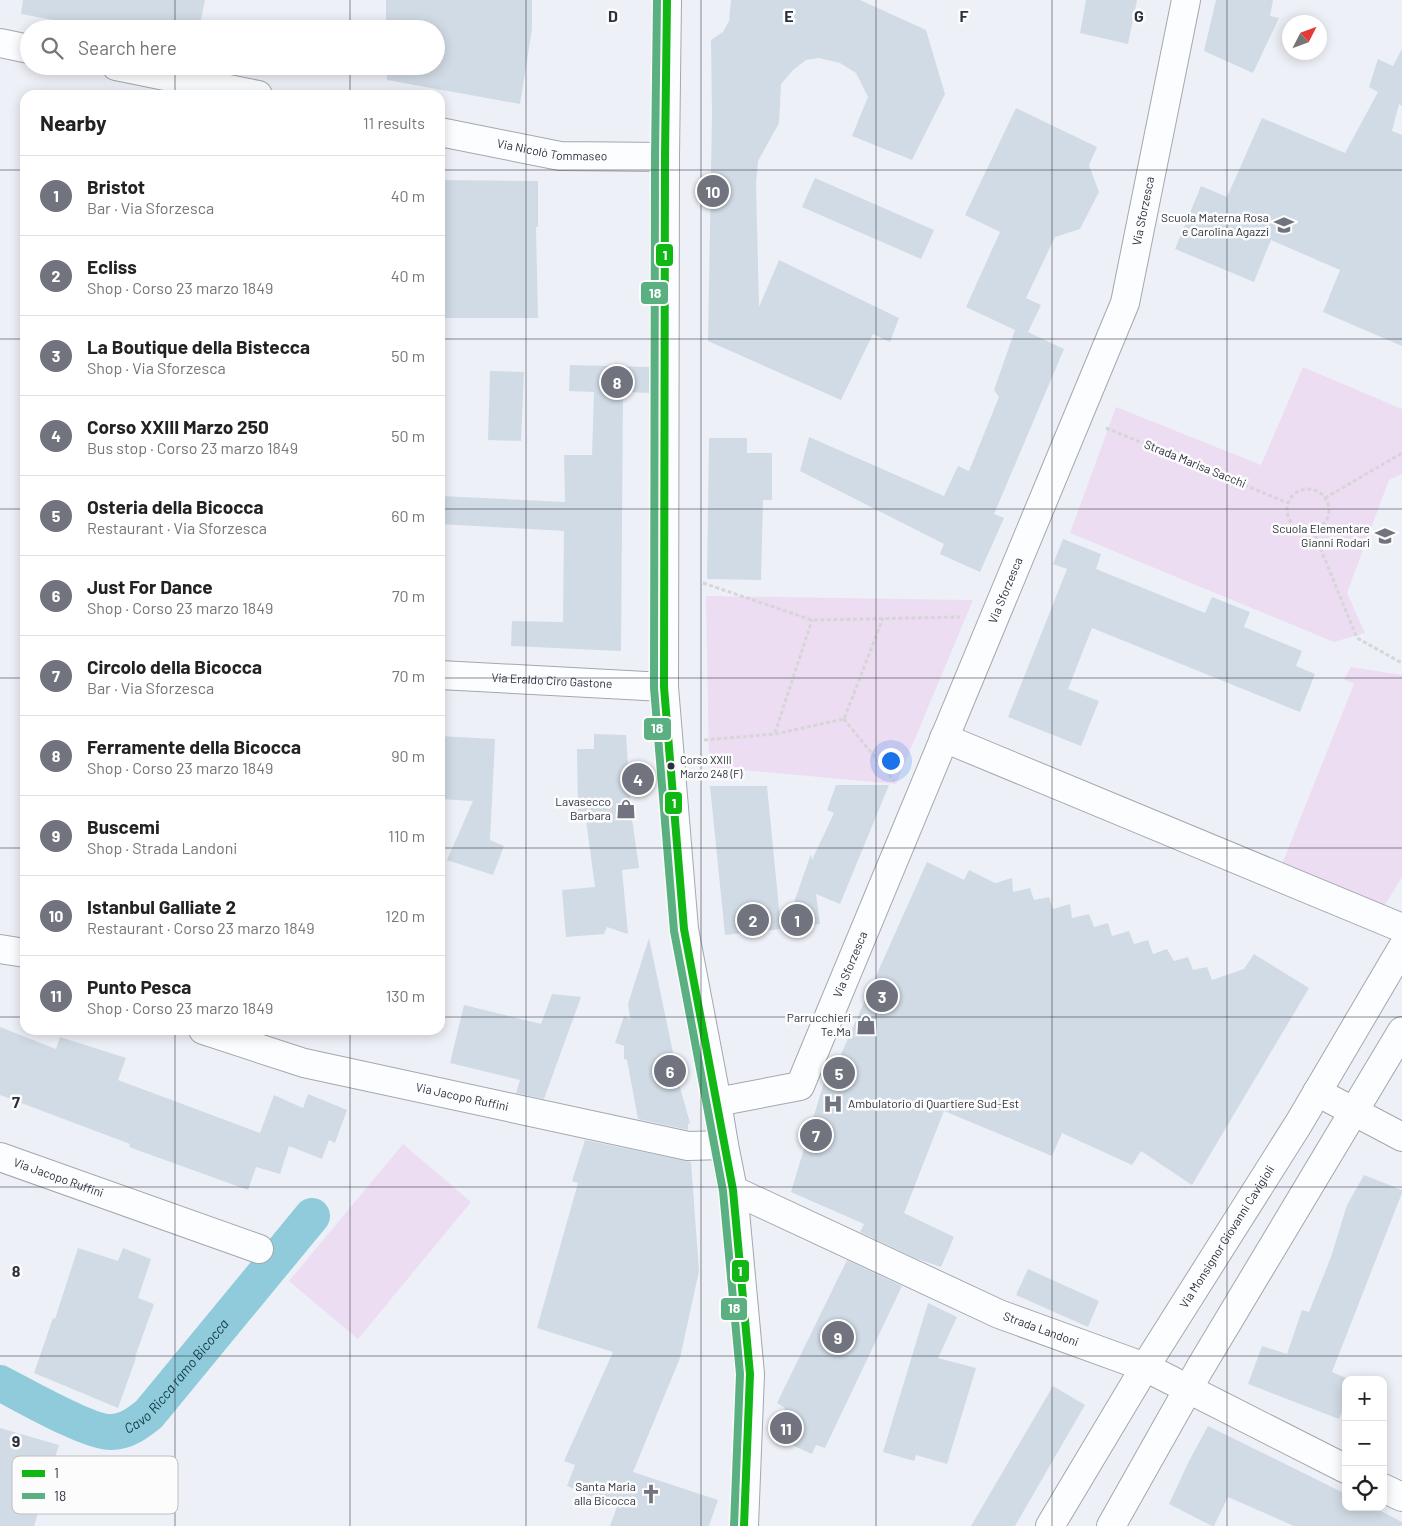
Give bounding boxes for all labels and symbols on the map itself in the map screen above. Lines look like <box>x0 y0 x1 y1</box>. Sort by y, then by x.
text: D <box>608 6 618 25</box>
text: E <box>784 6 794 25</box>
text: F <box>960 6 969 25</box>
text: G <box>1134 6 1144 25</box>
north arrow <box>1282 15 1327 60</box>
street label: Via Nicolò Tommaseo <box>496 136 607 162</box>
pin: 10 <box>697 172 729 210</box>
street label: Via Sforzesca <box>1129 175 1156 247</box>
place label: Scuola Materna Rosa e Carolina Agazzi <box>1161 210 1269 238</box>
school or university icon: Scuola Materna Rosa e Carolina Agazzi <box>1273 214 1295 236</box>
line badge: 1 <box>655 243 674 267</box>
text: 1 <box>663 246 668 263</box>
line badge: 18 <box>640 281 669 305</box>
text: 18 <box>649 284 662 301</box>
pin: 8 <box>601 363 633 401</box>
street label: Strada Marisa Sacchi <box>1142 436 1248 490</box>
place label: Scuola Elementare Gianni Rodari <box>1272 521 1370 549</box>
school or university icon: Scuola Elementare Gianni Rodari <box>1374 525 1396 547</box>
street label: Via Sforzesca <box>985 555 1025 625</box>
street label: Via Eraldo Ciro Gastone <box>491 670 613 690</box>
line badge: 18 <box>643 717 672 741</box>
text: 18 <box>651 719 664 736</box>
your location <box>878 748 904 774</box>
place label: Corso XXIII Marzo 248 (F) <box>680 753 743 780</box>
pin: 4 <box>622 760 654 798</box>
marker: Corso XXIII Marzo 248 (F) <box>666 761 676 771</box>
line badge: 1 <box>664 791 683 815</box>
place label: Lavasecco Barbara <box>555 794 611 822</box>
text: 1 <box>672 794 677 811</box>
shop icon: Lavasecco Barbara <box>615 798 637 820</box>
pin: 2 <box>737 901 769 939</box>
pin: 1 <box>781 901 813 939</box>
street label: Via Sforzesca <box>830 929 869 999</box>
pin: 3 <box>866 977 898 1015</box>
place label: Parrucchieri Te.Ma <box>787 1010 851 1038</box>
shop icon: Parrucchieri Te.Ma <box>855 1014 877 1036</box>
pin: 6 <box>654 1052 686 1090</box>
pin: 5 <box>823 1054 855 1092</box>
street label: Via Jacopo Ruffini <box>415 1079 510 1113</box>
text: 7 <box>12 1092 20 1111</box>
hospital icon: Ambulatorio di Quartiere Sud-Est <box>822 1093 844 1115</box>
place label: Ambulatorio di Quartiere Sud-Est <box>848 1096 1019 1110</box>
pin: 7 <box>800 1116 832 1154</box>
street label: Via Jacopo Ruffini <box>12 1154 106 1199</box>
street label: Via Monsignor Giovanni Cavigioli <box>1176 1162 1276 1310</box>
line badge: 1 <box>731 1259 750 1283</box>
text: 8 <box>12 1261 21 1280</box>
text: 1 <box>738 1262 743 1279</box>
line badge: 18 <box>720 1297 748 1321</box>
text: 18 <box>728 1299 741 1316</box>
street label: Strada Landoni <box>1002 1308 1081 1348</box>
water label: Cavo Ricca ramo Bicocca <box>121 1315 232 1437</box>
pin: 9 <box>822 1318 854 1356</box>
pin: 11 <box>770 1409 802 1447</box>
text: 9 <box>12 1431 20 1450</box>
legend <box>12 1456 178 1514</box>
text: 1 <box>54 1464 59 1481</box>
place label: Santa Maria alla Bicocca <box>574 1479 636 1507</box>
church icon: Santa Maria alla Bicocca <box>640 1483 662 1505</box>
text: 18 <box>54 1487 66 1504</box>

